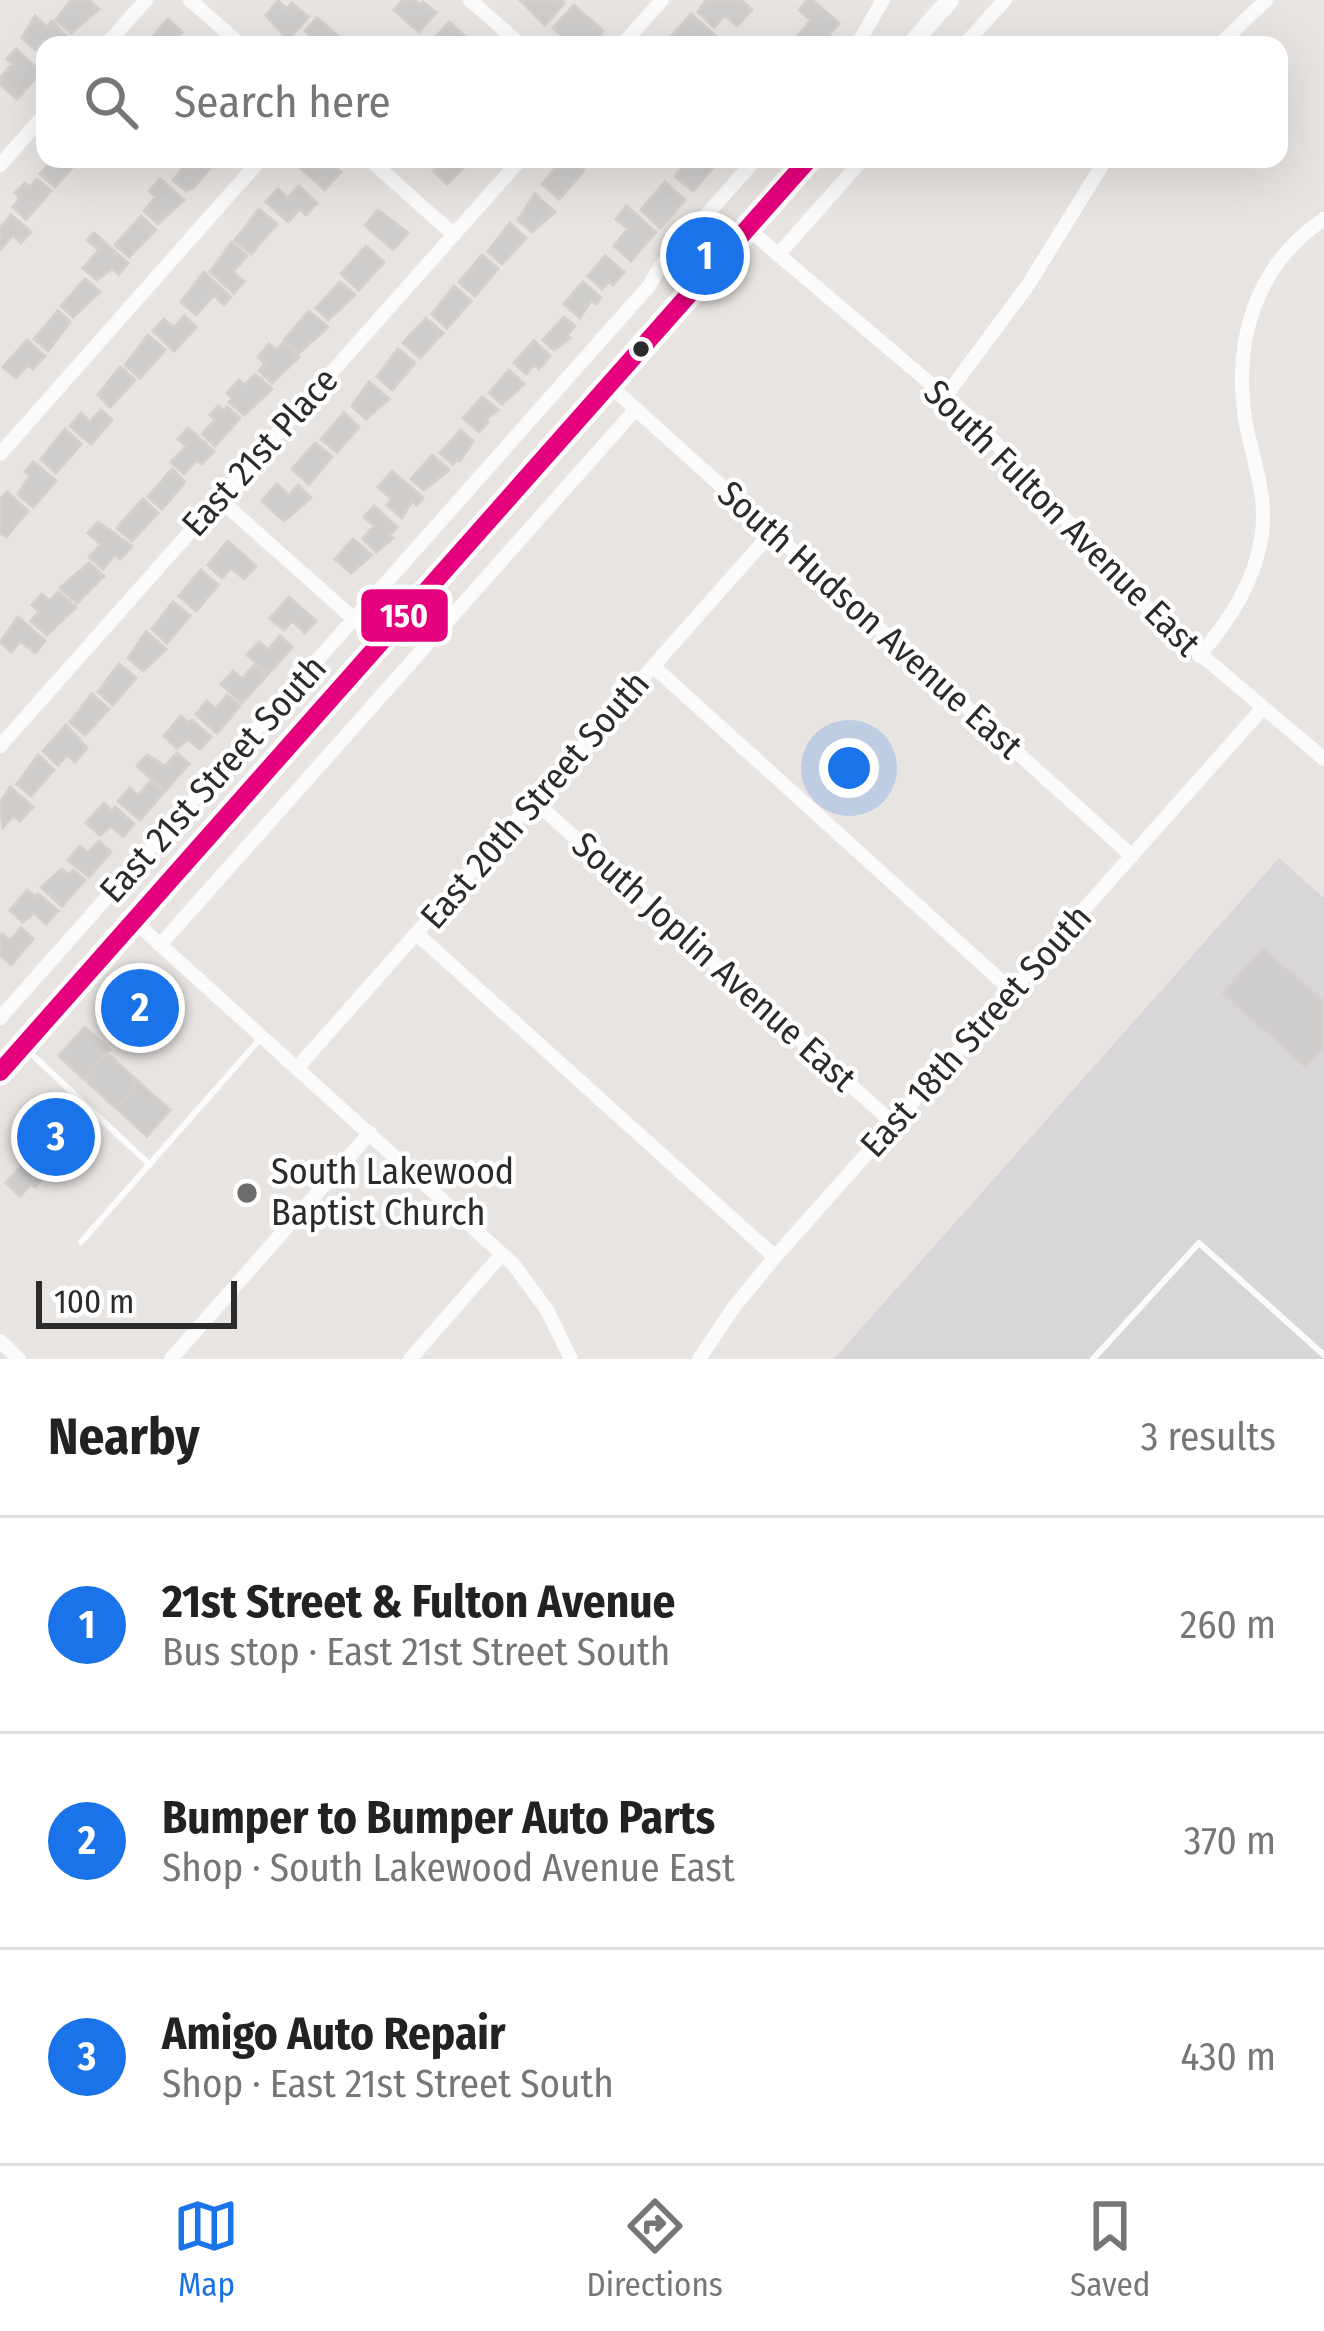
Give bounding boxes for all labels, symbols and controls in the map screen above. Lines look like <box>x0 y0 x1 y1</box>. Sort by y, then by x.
search box <box>36 36 1288 168</box>
icon: search <box>78 69 144 135</box>
text: Search here <box>174 75 391 129</box>
pin: 1 <box>666 211 744 301</box>
unlabelled marker <box>630 338 652 360</box>
street label: East 21st Place <box>173 358 347 546</box>
street label: South Fulton Avenue East <box>915 371 1210 666</box>
street label: South Hudson Avenue East <box>709 472 1031 768</box>
line badge: 150 <box>359 587 450 644</box>
text: 150 <box>380 596 428 636</box>
street label: East 21st Street South <box>90 646 336 912</box>
street label: East 20th Street South <box>411 662 659 938</box>
your location <box>819 738 879 798</box>
street label: South Joplin Avenue East <box>563 823 865 1101</box>
street label: East 18th Street South <box>851 896 1101 1166</box>
pin: 2 <box>101 963 179 1053</box>
pin: 3 <box>17 1092 95 1182</box>
place label: South Lakewood Baptist Church <box>271 1150 514 1235</box>
marker: South Lakewood Baptist Church <box>234 1180 260 1206</box>
scale bar <box>36 1275 237 1328</box>
text: 100 m <box>54 1282 134 1322</box>
text: Nearby <box>48 1406 200 1468</box>
text: 3 results <box>1141 1414 1276 1460</box>
text: 21st Street & Fulton Avenue <box>162 1575 675 1629</box>
text: 1 <box>79 1602 95 1648</box>
text: 260 m <box>1180 1602 1276 1648</box>
text: Bus stop · East 21st Street South <box>162 1629 670 1675</box>
text: Bumper to Bumper Auto Parts <box>162 1791 715 1845</box>
text: 2 <box>78 1818 96 1864</box>
text: 370 m <box>1184 1818 1276 1864</box>
text: Shop · South Lakewood Avenue East <box>162 1845 735 1891</box>
text: Amigo Auto Repair <box>162 2007 505 2061</box>
text: 3 <box>78 2034 96 2080</box>
text: 430 m <box>1181 2034 1276 2080</box>
text: Shop · East 21st Street South <box>162 2061 614 2107</box>
tab: Map <box>173 2193 239 2305</box>
tab: Directions <box>586 2193 723 2305</box>
tab: Saved <box>1070 2193 1150 2305</box>

